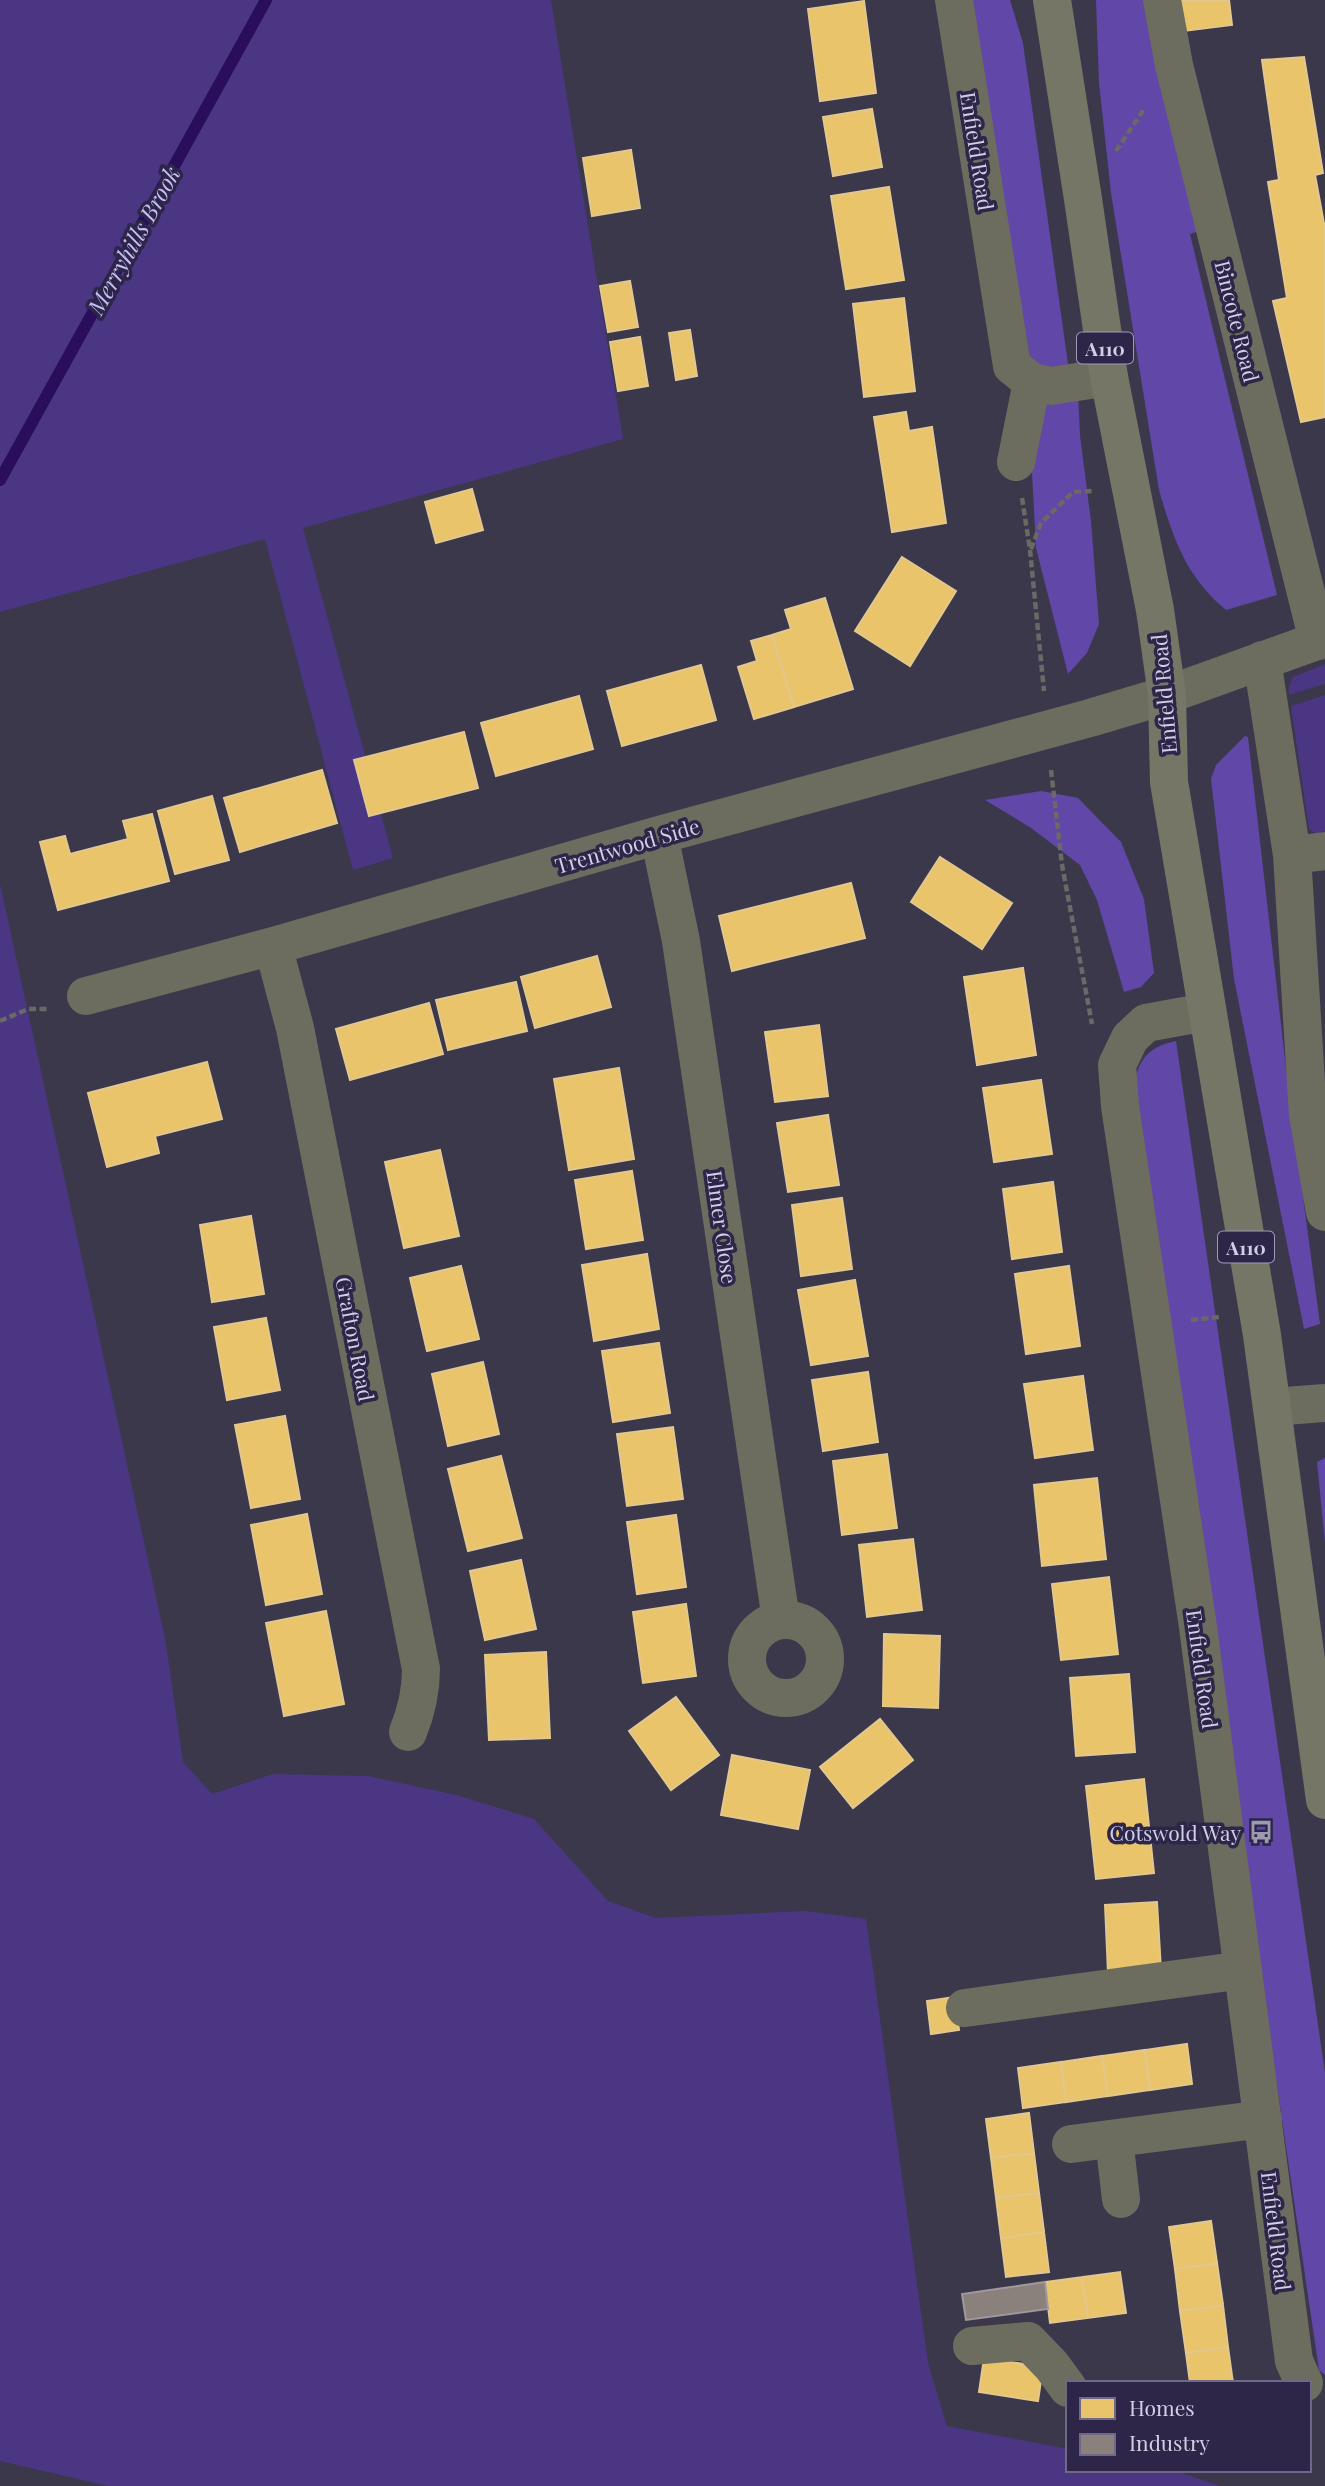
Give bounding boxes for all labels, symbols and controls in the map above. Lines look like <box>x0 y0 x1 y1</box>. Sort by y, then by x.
street label: Enfield Road <box>955 90 1001 212</box>
water label: Merryhills Brook <box>79 160 187 321</box>
street label: Bincote Road <box>1209 257 1267 385</box>
road number: A110 <box>1077 332 1133 364</box>
street label: Enfield Road <box>1144 633 1182 755</box>
street label: Trentwood Side <box>551 811 703 879</box>
street label: Elmer Close <box>701 1169 745 1285</box>
road number: A110 <box>1218 1232 1274 1262</box>
street label: Grafton Road <box>330 1274 382 1404</box>
street label: Enfield Road <box>1181 1608 1225 1730</box>
place label: Cotswold Way <box>1110 1818 1241 1846</box>
bus stop icon: Cotswold Way <box>1247 1818 1275 1846</box>
street label: Enfield Road <box>1256 2170 1298 2292</box>
legend <box>1066 2381 1311 2472</box>
text: Homes <box>1129 2393 1195 2421</box>
text: Industry <box>1129 2428 1210 2456</box>

